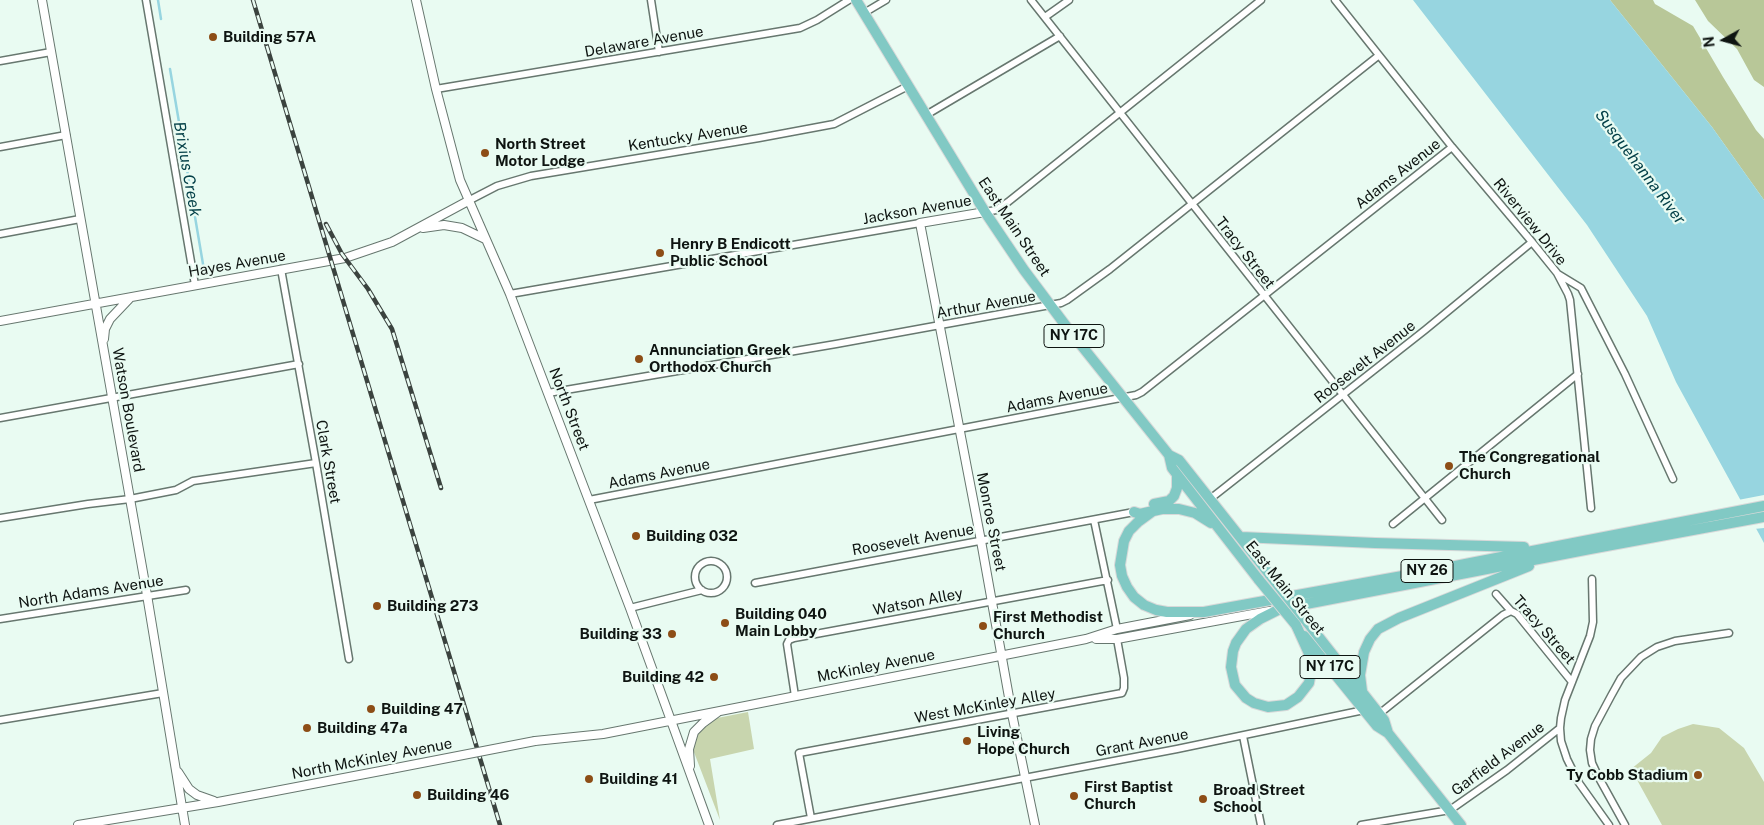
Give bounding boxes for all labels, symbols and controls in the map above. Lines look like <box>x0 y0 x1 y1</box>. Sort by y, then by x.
north arrow <box>1699 15 1749 65</box>
street label: Delaware Avenue <box>583 23 705 61</box>
place label: Building 57A <box>223 28 316 46</box>
marker: Building 57A <box>207 31 219 43</box>
text: N <box>1701 35 1718 48</box>
water label: Susquehanna River <box>1591 106 1689 228</box>
street label: Kentucky Avenue <box>627 119 749 155</box>
water label: Brixius Creek <box>169 120 205 218</box>
place label: North Street Motor Lodge <box>495 135 586 170</box>
street label: Adams Avenue <box>1352 135 1444 213</box>
marker: North Street Motor Lodge <box>479 147 491 159</box>
street label: East Main Street <box>974 174 1054 280</box>
street label: Riverview Drive <box>1489 175 1571 269</box>
street label: Jackson Avenue <box>861 192 973 228</box>
street label: Tracy Street <box>1211 214 1279 292</box>
place label: Henry B Endicott Public School <box>670 235 791 270</box>
street label: Hayes Avenue <box>187 247 287 281</box>
marker: Henry B Endicott Public School <box>654 247 666 259</box>
street label: Arthur Avenue <box>935 287 1037 323</box>
street label: Roosevelt Avenue <box>1311 317 1419 407</box>
road number: NY 17C <box>1044 324 1104 348</box>
place label: Annunciation Greek Orthodox Church <box>649 341 791 376</box>
street label: Watson Boulevard <box>108 346 148 474</box>
marker: Annunciation Greek Orthodox Church <box>633 353 645 365</box>
street label: North Street <box>545 365 593 453</box>
street label: Adams Avenue <box>1005 379 1109 417</box>
street label: Clark Street <box>312 419 344 505</box>
place label: The Congregational Church <box>1459 448 1600 483</box>
street label: Adams Avenue <box>607 455 711 493</box>
marker: The Congregational Church <box>1443 460 1455 472</box>
street label: Monroe Street <box>973 471 1009 573</box>
street label: Roosevelt Avenue <box>851 520 975 560</box>
place label: Building 032 <box>646 527 738 545</box>
marker: Building 032 <box>630 530 642 542</box>
street label: East Main Street <box>1242 537 1328 639</box>
road number: NY 26 <box>1401 560 1453 582</box>
street label: North Adams Avenue <box>17 572 165 612</box>
street label: Watson Alley <box>871 584 965 620</box>
street label: Tracy Street <box>1509 592 1579 668</box>
place label: Building 273 <box>387 597 478 615</box>
marker: Building 273 <box>371 600 383 612</box>
place label: Building 040 Main Lobby <box>735 605 827 640</box>
place label: First Methodist Church <box>993 608 1103 643</box>
marker: Building 040 Main Lobby <box>719 617 731 629</box>
marker: First Methodist Church <box>977 620 989 632</box>
place label: Building 33 <box>579 625 662 643</box>
marker: Building 33 <box>666 628 678 640</box>
street label: McKinley Avenue <box>816 646 936 686</box>
road number: NY 17C <box>1300 656 1360 679</box>
place label: Building 42 <box>622 668 704 686</box>
marker: Building 42 <box>708 671 720 683</box>
street label: West McKinley Alley <box>913 685 1057 727</box>
place label: Building 47 <box>381 700 463 718</box>
marker: Building 47 <box>365 703 377 715</box>
street label: Garfield Avenue <box>1448 718 1548 800</box>
place label: Building 47a <box>317 719 407 737</box>
marker: Building 47a <box>301 722 313 734</box>
place label: Living Hope Church <box>977 723 1070 758</box>
street label: Grant Avenue <box>1094 725 1190 761</box>
street label: North McKinley Avenue <box>290 735 454 783</box>
marker: Living Hope Church <box>961 735 973 747</box>
place label: Ty Cobb Stadium <box>1566 766 1688 784</box>
marker: Ty Cobb Stadium <box>1692 769 1704 781</box>
place label: Building 41 <box>599 770 678 788</box>
marker: Building 41 <box>583 773 595 785</box>
place label: First Baptist Church <box>1084 778 1173 813</box>
place label: Broad Street School <box>1213 781 1305 816</box>
place label: Building 46 <box>427 786 509 804</box>
marker: Building 46 <box>411 789 423 801</box>
marker: First Baptist Church <box>1068 790 1080 802</box>
marker: Broad Street School <box>1197 793 1209 805</box>

